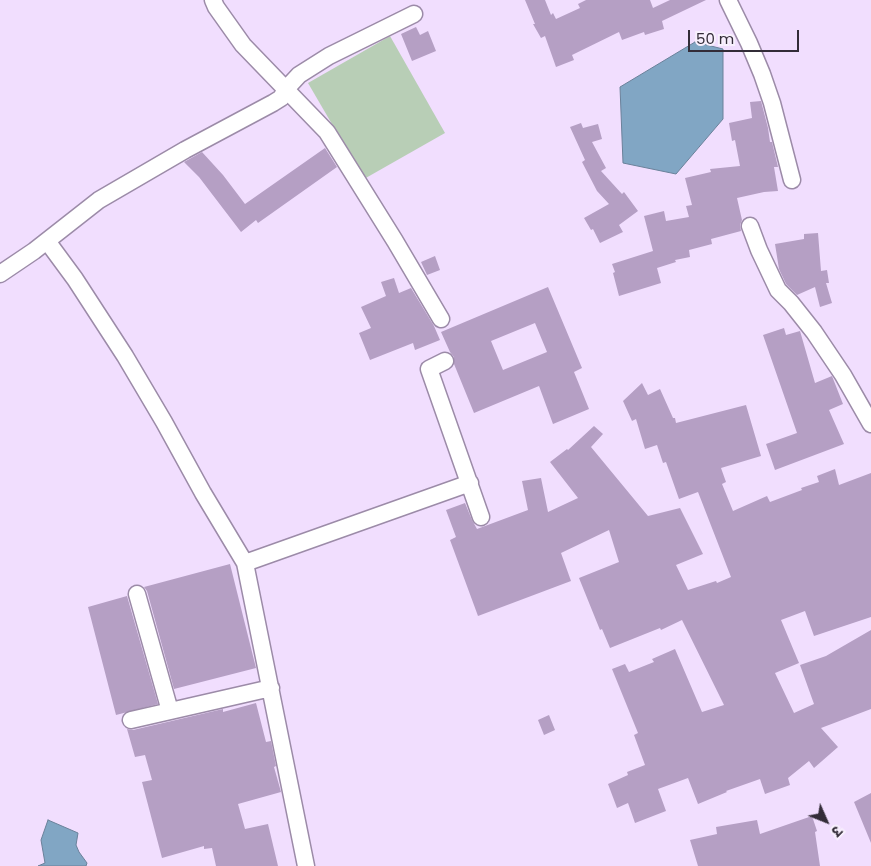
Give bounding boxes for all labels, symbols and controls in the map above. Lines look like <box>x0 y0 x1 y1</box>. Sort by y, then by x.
scale bar <box>691 20 802 52</box>
text: 50 m <box>696 28 734 49</box>
north arrow <box>801 796 851 846</box>
text: उ <box>827 822 847 841</box>

